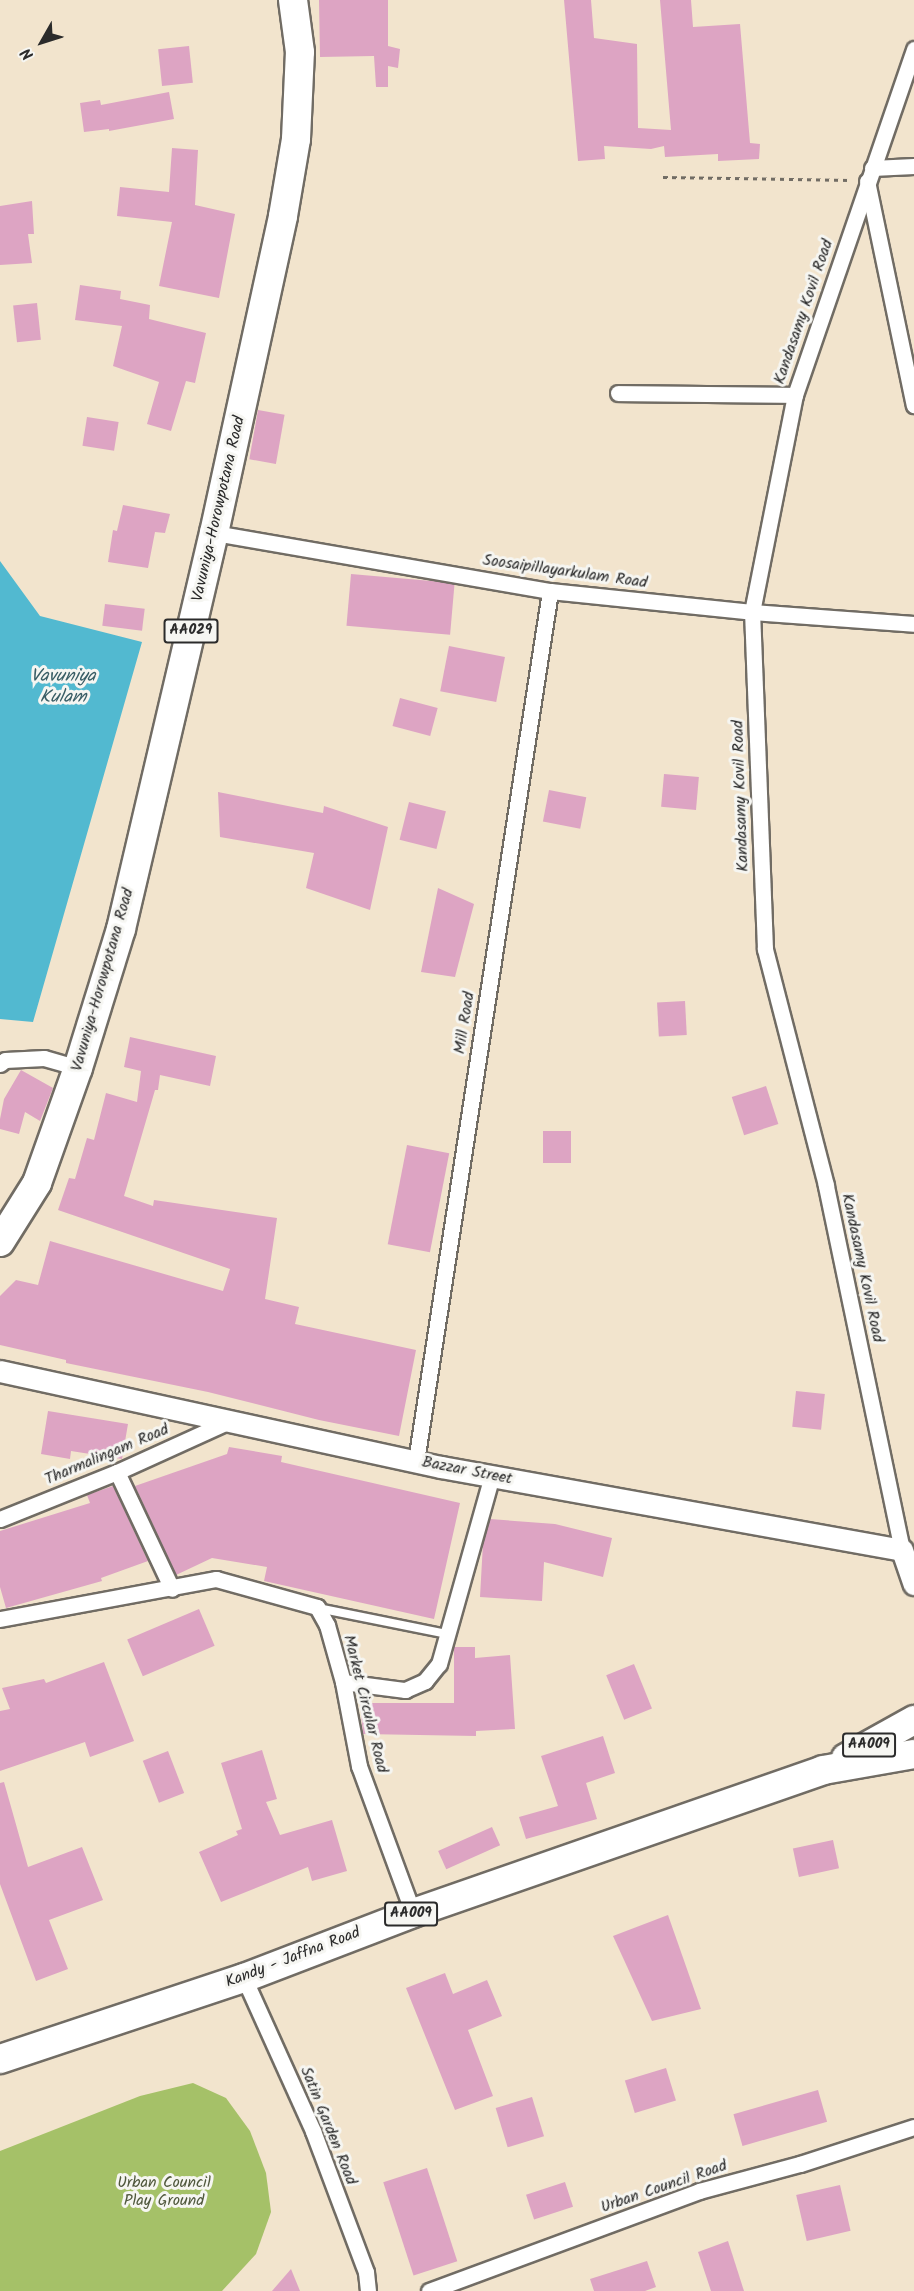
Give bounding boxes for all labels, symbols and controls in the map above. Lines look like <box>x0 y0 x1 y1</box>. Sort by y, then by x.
north arrow <box>12 12 72 72</box>
text: N <box>15 42 41 65</box>
street label: Kandasamy Kovil Road <box>770 237 838 387</box>
street label: Vavuniya-Horowpotana Road <box>188 414 250 604</box>
street label: Soosaipillayarkulam Road <box>481 551 649 593</box>
road number: AA029 <box>162 619 219 643</box>
water label: Vavuniya Kulam <box>30 667 96 710</box>
street label: Kandasamy Kovil Road <box>729 720 753 872</box>
street label: Vavuniya-Horowpotana Road <box>68 886 138 1074</box>
street label: Mill Road <box>451 991 479 1055</box>
street label: Kandasamy Kovil Road <box>837 1192 887 1344</box>
street label: Tharmalingam Road <box>42 1420 172 1490</box>
street label: Bazzar Street <box>420 1453 514 1489</box>
street label: Market Circular Road <box>339 1633 391 1775</box>
road number: AA009 <box>842 1733 896 1757</box>
road number: AA009 <box>384 1902 438 1926</box>
street label: Kandy - Jaffna Road <box>223 1923 363 1993</box>
street label: Satin Garden Road <box>296 2064 360 2188</box>
street label: Urban Council Road <box>598 2156 730 2218</box>
park label: Urban Council Play Ground <box>117 2173 211 2211</box>

